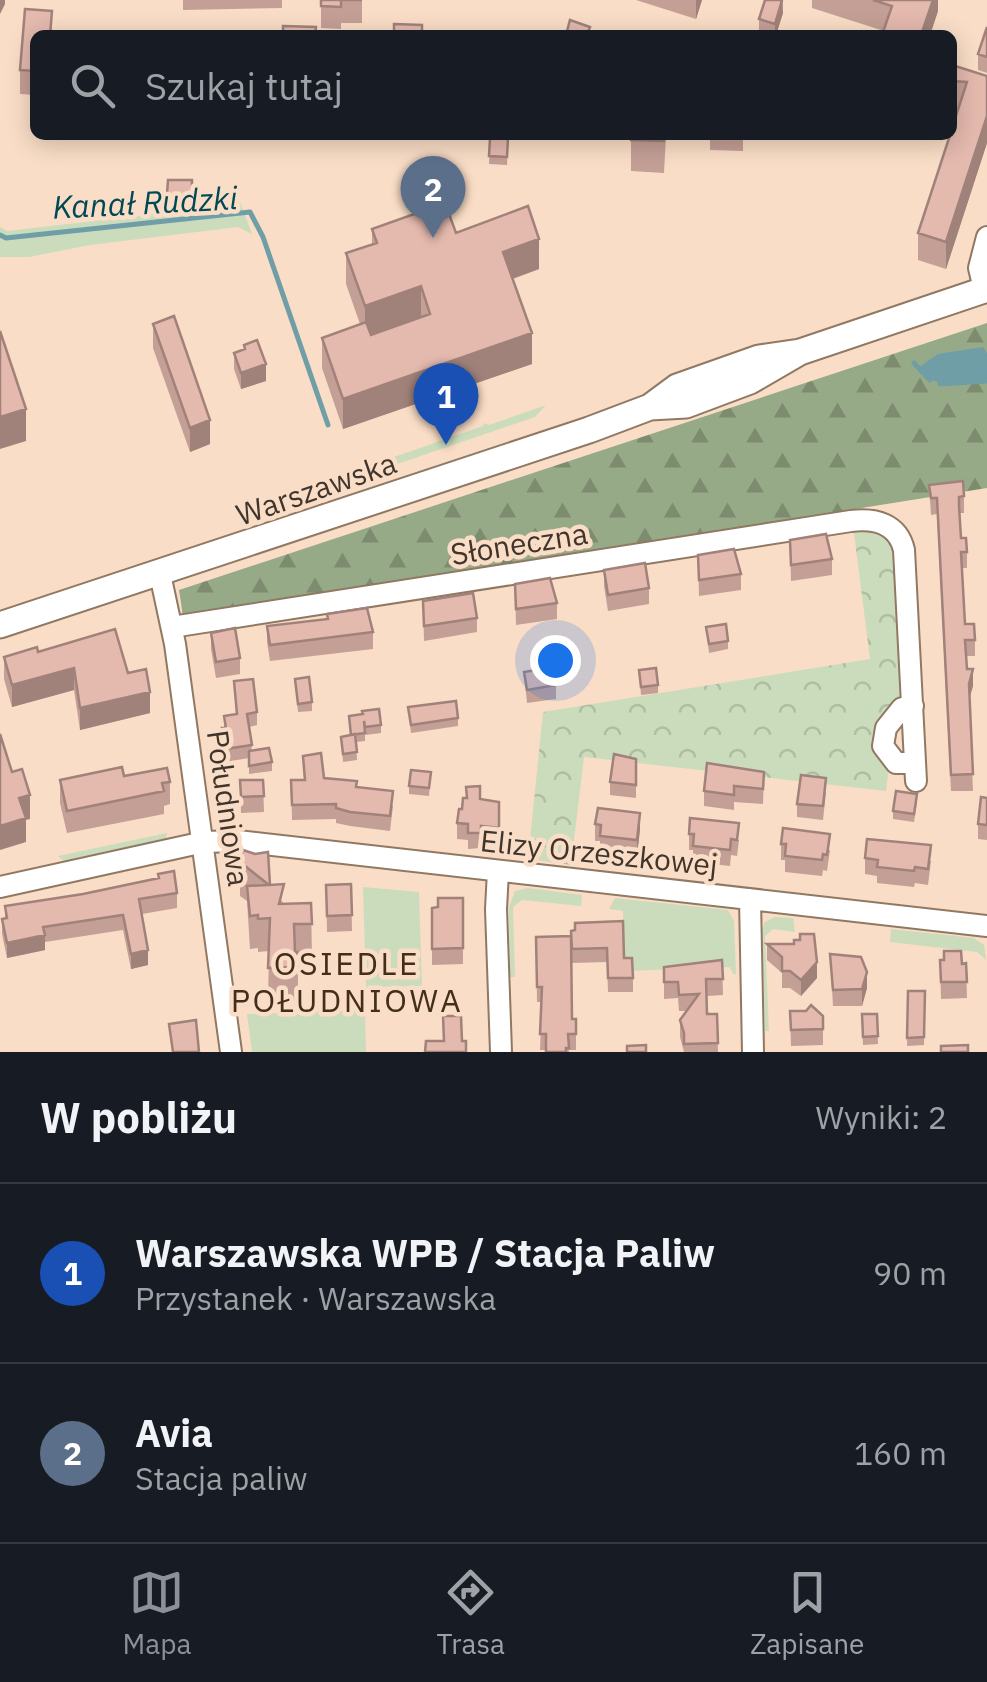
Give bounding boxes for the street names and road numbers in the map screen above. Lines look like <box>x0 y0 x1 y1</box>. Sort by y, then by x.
street label: Warszawska <box>231 442 401 534</box>
street label: Słoneczna <box>448 513 590 573</box>
street label: Południowa <box>199 727 259 889</box>
street label: Elizy Orzeszkowej <box>478 820 720 884</box>

